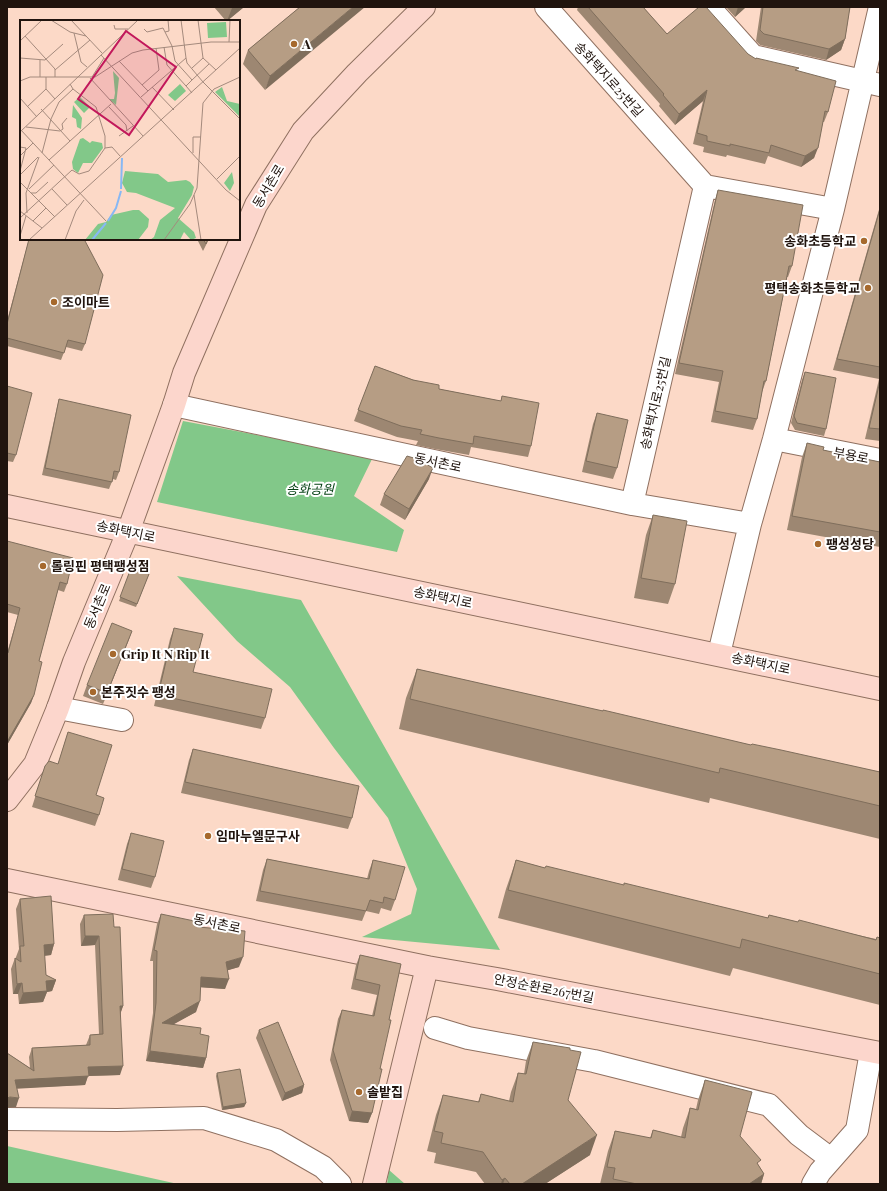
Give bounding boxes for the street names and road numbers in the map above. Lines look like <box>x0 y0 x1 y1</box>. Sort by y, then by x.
street label: 송화택지로25번길 <box>571 38 648 120</box>
street label: 동서촌로 <box>248 161 287 211</box>
street label: 송화택지로25번길 <box>636 355 674 451</box>
street label: 부용로 <box>832 443 870 466</box>
street label: 동서촌로 <box>413 448 463 475</box>
street label: 송화택지로 <box>95 516 157 545</box>
street label: 동서촌로 <box>79 580 114 631</box>
street label: 송화택지로 <box>412 582 474 611</box>
street label: 송화택지로 <box>730 648 792 677</box>
street label: 동서촌로 <box>192 909 242 936</box>
street label: 안정순환로267번길 <box>492 969 596 1006</box>

